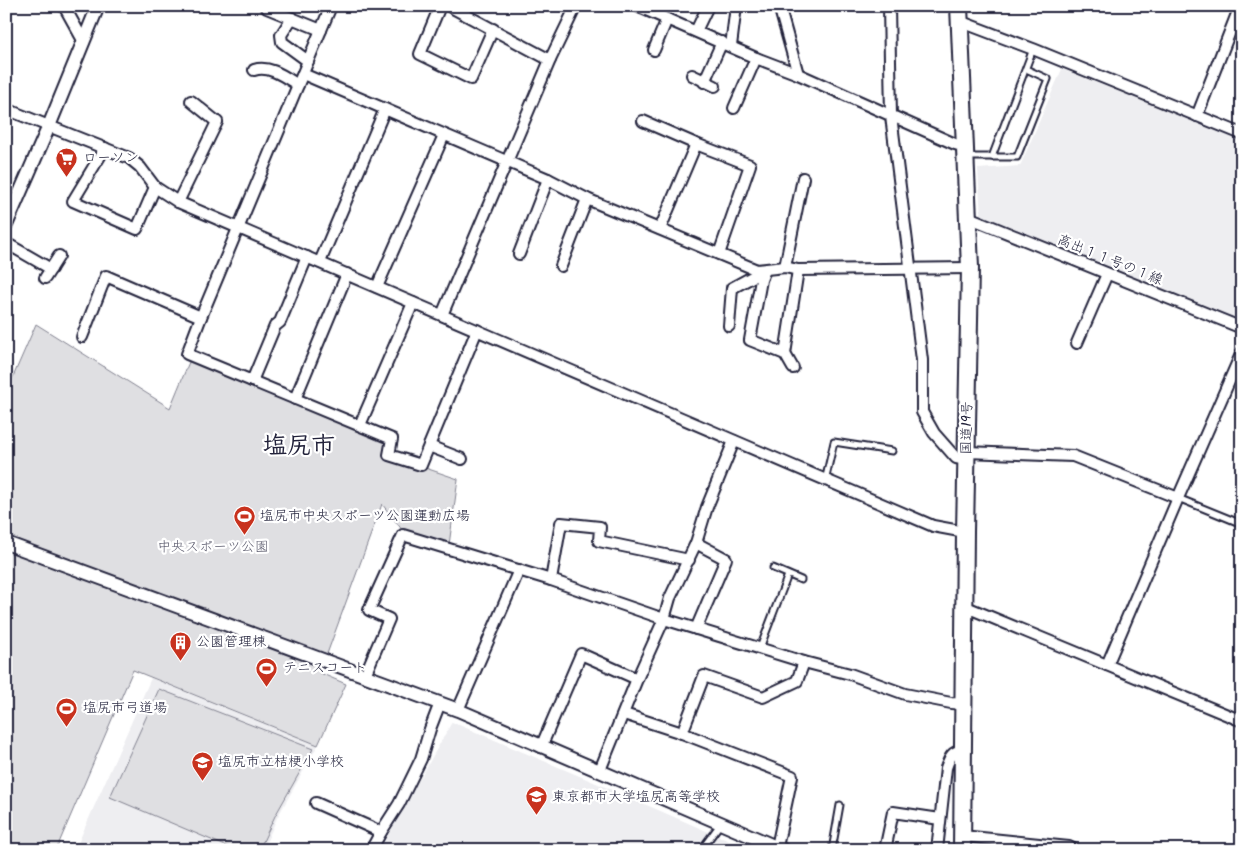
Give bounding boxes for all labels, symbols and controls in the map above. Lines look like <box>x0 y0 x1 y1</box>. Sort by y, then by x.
supermarket icon: ローソン <box>55 146 79 177</box>
place label: ローソン <box>83 147 139 169</box>
street label: 高出１１号の１線 <box>1054 229 1166 291</box>
street label: 国道19号 <box>956 401 978 455</box>
district label: 塩尻市 <box>263 427 335 466</box>
sports icon: 塩尻市中央スポーツ公園運動広場 <box>232 504 256 535</box>
place label: 塩尻市中央スポーツ公園運動広場 <box>260 505 470 527</box>
park label: 中央スポーツ公園 <box>157 536 269 558</box>
building icon: 公園管理棟 <box>168 630 192 661</box>
place label: 公園管理棟 <box>196 631 267 653</box>
sports icon: テニスコート <box>255 656 279 687</box>
place label: テニスコート <box>283 657 367 679</box>
sports icon: 塩尻市弓道場 <box>55 696 79 727</box>
place label: 塩尻市弓道場 <box>83 697 167 719</box>
school or university icon: 塩尻市立桔梗小学校 <box>190 750 214 781</box>
place label: 塩尻市立桔梗小学校 <box>218 751 344 773</box>
school or university icon: 東京都市大学塩尻高等学校 <box>524 785 548 816</box>
place label: 東京都市大学塩尻高等学校 <box>552 786 720 808</box>

